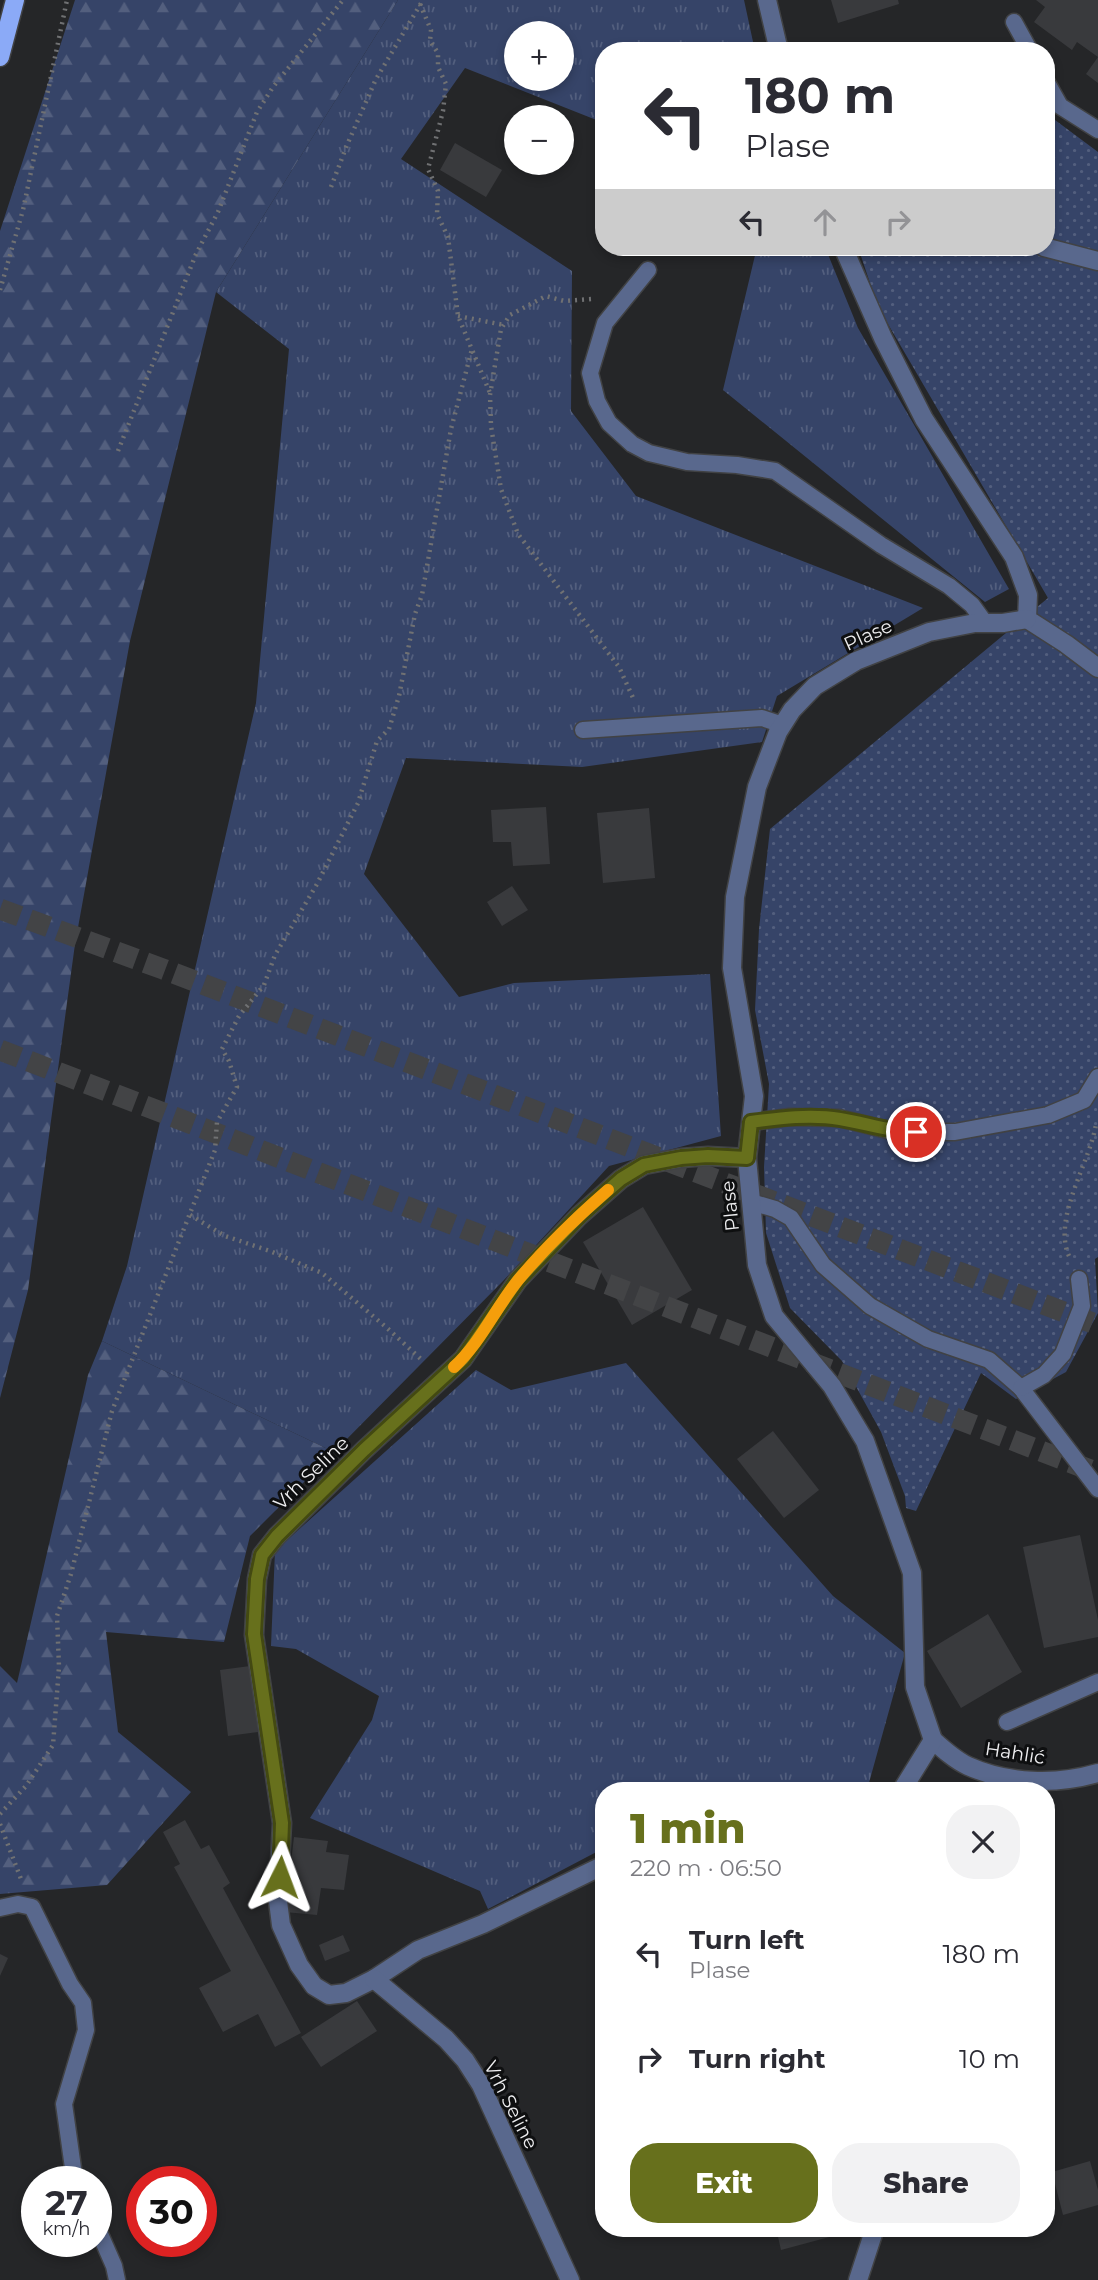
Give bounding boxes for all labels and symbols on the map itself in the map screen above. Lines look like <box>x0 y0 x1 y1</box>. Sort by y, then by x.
street label: Plase <box>840 614 896 656</box>
pin <box>886 1102 946 1162</box>
street label: Plase <box>716 1180 744 1232</box>
street label: Vrh Seline <box>269 1432 353 1514</box>
street label: Hahlić <box>983 1737 1047 1769</box>
position arrow <box>243 1840 317 1914</box>
street label: Vrh Seline <box>479 2057 543 2153</box>
speed limit sign: 30 <box>126 2166 217 2257</box>

